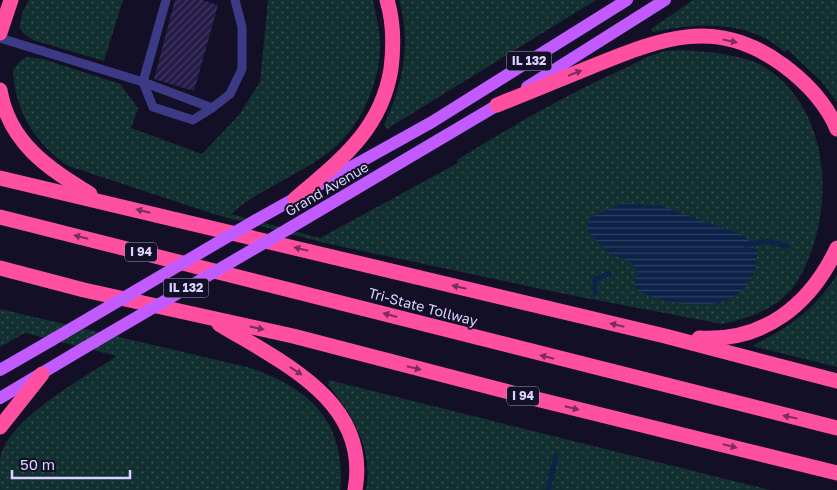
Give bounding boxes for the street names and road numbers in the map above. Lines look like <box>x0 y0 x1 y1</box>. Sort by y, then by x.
road number: IL 132 <box>506 51 552 70</box>
street label: Grand Avenue <box>282 158 371 219</box>
road number: I 94 <box>125 242 157 262</box>
road number: IL 132 <box>164 278 208 298</box>
street label: Tri-State Tollway <box>367 284 480 329</box>
road number: I 94 <box>507 386 539 406</box>

